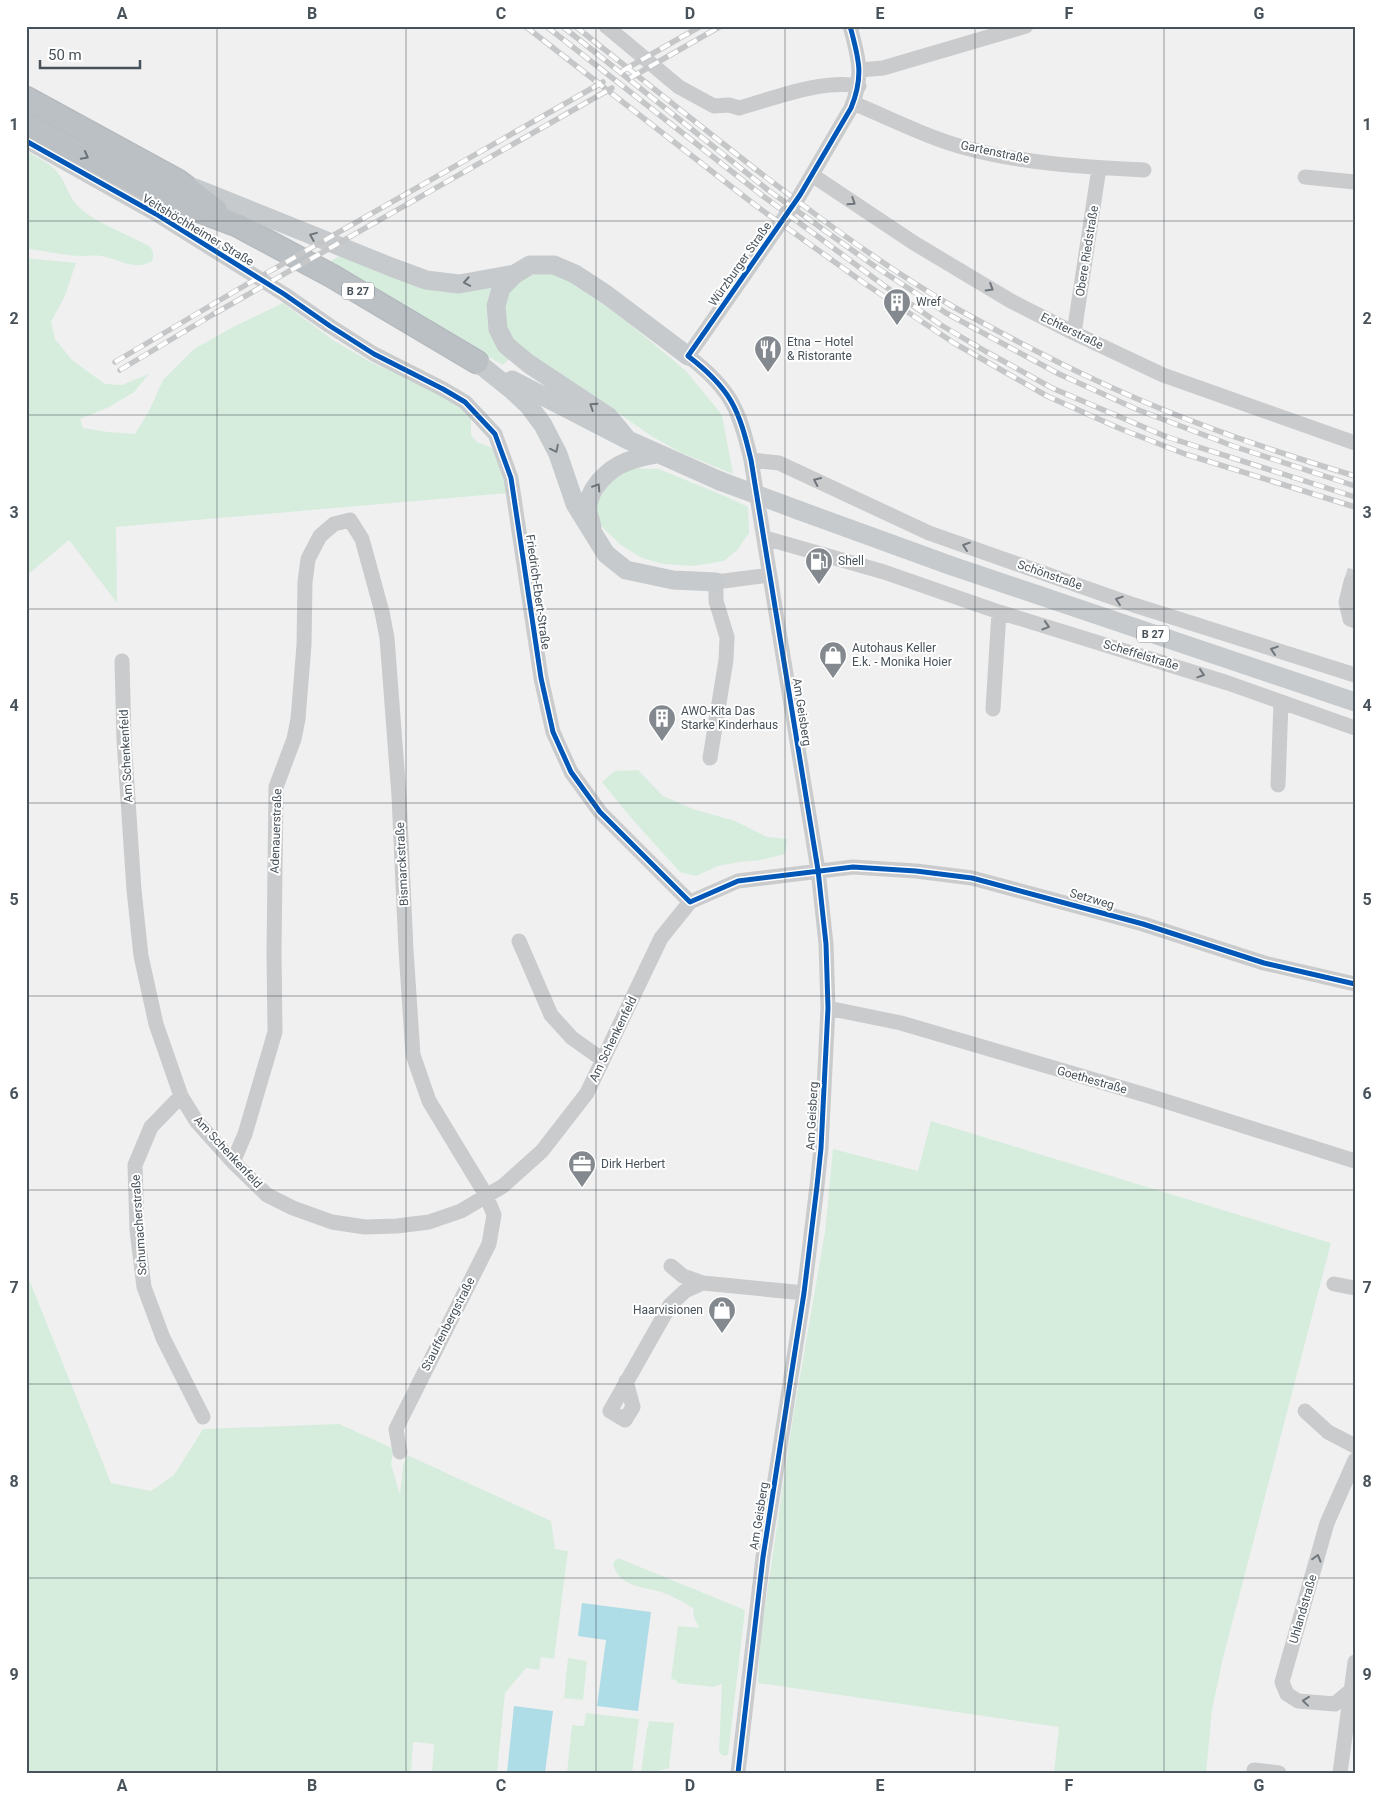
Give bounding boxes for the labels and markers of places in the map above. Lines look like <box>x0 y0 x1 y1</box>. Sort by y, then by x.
building icon: Wref <box>882 287 912 326</box>
place label: Wref <box>916 295 942 309</box>
restaurant icon: Etna – Hotel & Ristorante <box>753 334 783 373</box>
place label: Etna – Hotel & Ristorante <box>787 335 853 363</box>
fuel station icon: Shell <box>804 546 834 585</box>
place label: Shell <box>838 554 864 568</box>
shop icon: Autohaus Keller E.k. - Monika Hoier <box>818 640 848 679</box>
place label: Autohaus Keller E.k. - Monika Hoier <box>852 641 952 669</box>
building icon: AWO-Kita Das Starke Kinderhaus <box>647 703 677 742</box>
place label: AWO-Kita Das Starke Kinderhaus <box>681 704 778 732</box>
office icon: Dirk Herbert <box>567 1149 597 1188</box>
place label: Dirk Herbert <box>601 1157 665 1171</box>
shop icon: Haarvisionen <box>707 1295 737 1334</box>
place label: Haarvisionen <box>633 1303 703 1317</box>

